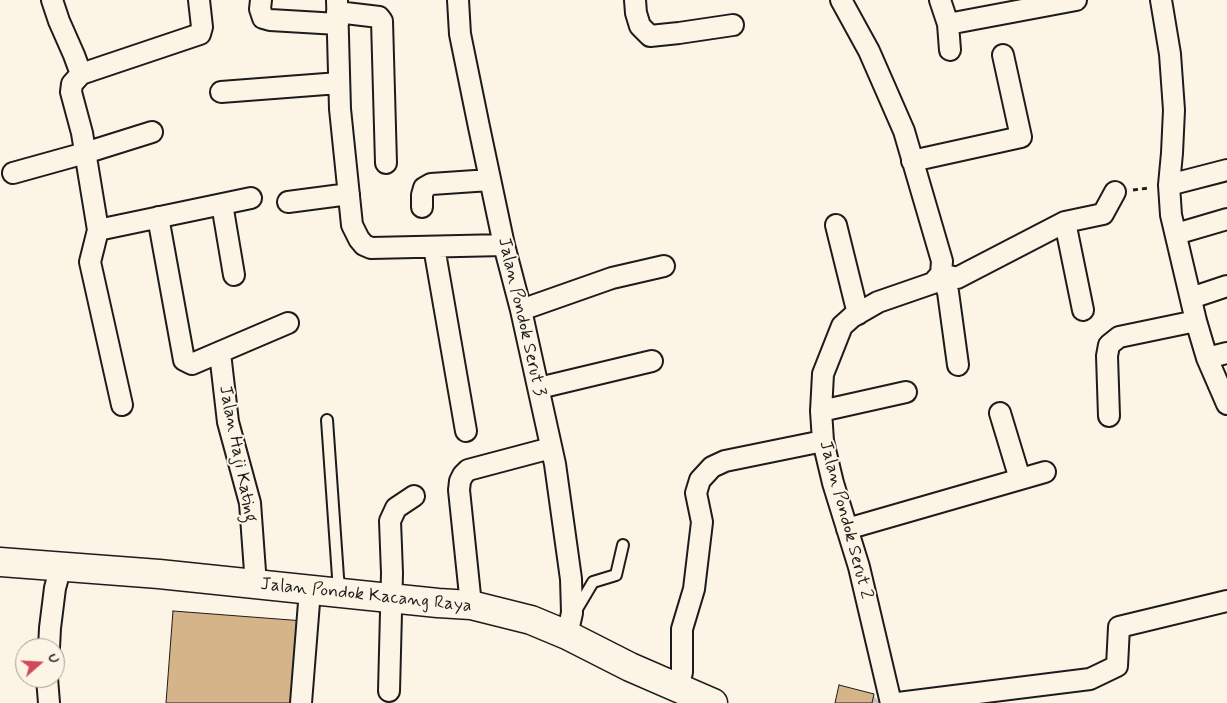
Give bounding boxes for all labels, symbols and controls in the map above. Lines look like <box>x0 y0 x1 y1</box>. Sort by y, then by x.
street label: Jalan Pondok Serut 3 <box>492 235 550 399</box>
street label: Jalan Haji Kating <box>213 384 261 524</box>
street label: Jalan Pondok Serut 2 <box>813 438 877 602</box>
street label: Jalan Pondok Kacang Raya <box>259 574 473 618</box>
north arrow <box>15 638 65 688</box>
text: U <box>43 651 63 666</box>

